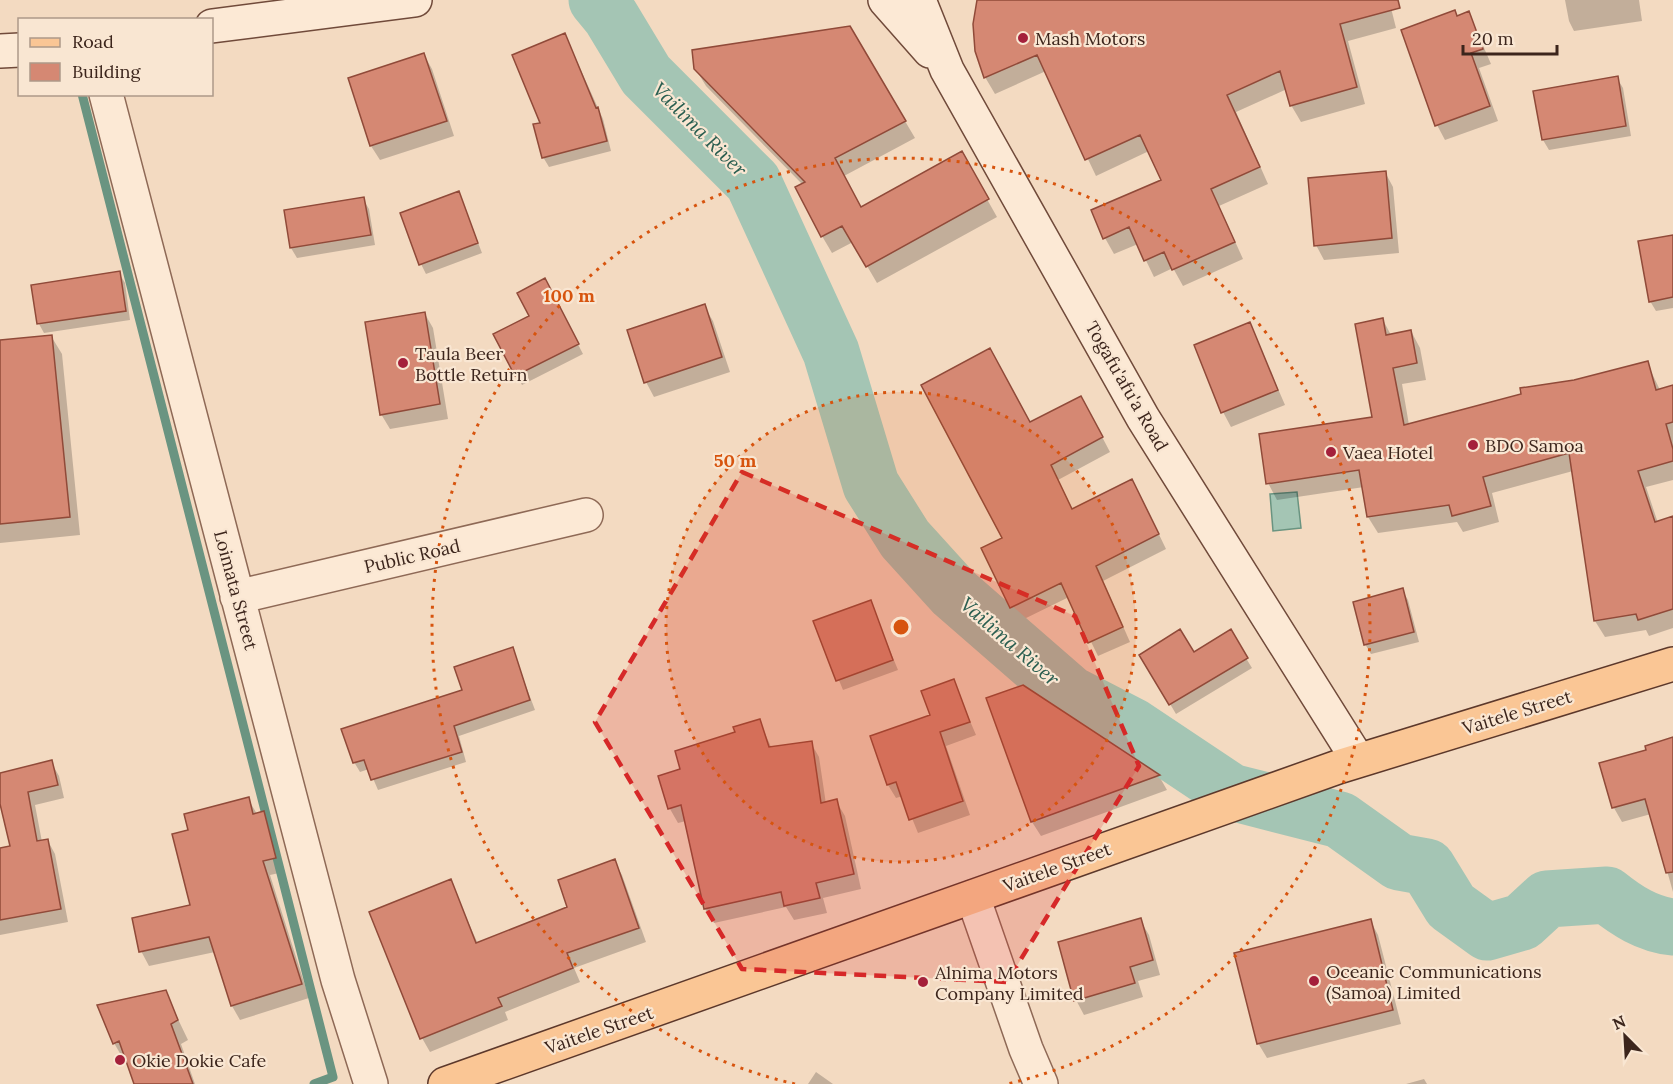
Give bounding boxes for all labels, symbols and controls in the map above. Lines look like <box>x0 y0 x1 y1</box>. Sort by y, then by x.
legend <box>18 18 213 96</box>
scale bar <box>1463 18 1558 56</box>
place label: Mash Motors <box>1035 27 1145 50</box>
text: 20 m <box>1472 27 1514 50</box>
text: Road <box>72 30 114 53</box>
marker: Mash Motors <box>1016 31 1030 45</box>
text: Building <box>72 60 142 83</box>
water label: Vailima River <box>648 77 753 182</box>
text: 100 m <box>543 284 595 307</box>
street label: Togafu'afu'a Road <box>1080 317 1174 455</box>
place label: Taula Beer Bottle Return <box>415 342 528 386</box>
marker: Taula Beer Bottle Return <box>396 356 410 370</box>
place label: BDO Samoa <box>1485 434 1584 457</box>
marker: BDO Samoa <box>1466 438 1480 452</box>
place label: Vaea Hotel <box>1342 441 1433 464</box>
marker: Vaea Hotel <box>1324 445 1338 459</box>
text: 50 m <box>714 449 757 472</box>
street label: Loimata Street <box>209 527 263 653</box>
street label: Public Road <box>362 534 463 578</box>
water label: Vailima River <box>955 591 1065 691</box>
centre of rings <box>891 617 911 637</box>
street label: Vaitele Street <box>1459 684 1574 740</box>
street label: Vaitele Street <box>999 837 1114 897</box>
place label: Oceanic Communications (Samoa) Limited <box>1326 960 1542 1004</box>
place label: Alnima Motors Company Limited <box>934 961 1084 1005</box>
marker: Oceanic Communications (Samoa) Limited <box>1307 974 1321 988</box>
marker: Alnima Motors Company Limited <box>916 975 930 989</box>
street label: Vaitele Street <box>541 1001 656 1060</box>
north arrow <box>1595 1006 1655 1066</box>
text: N <box>1609 1011 1629 1034</box>
place label: Okie Dokie Cafe <box>132 1049 267 1072</box>
marker: Okie Dokie Cafe <box>113 1053 127 1067</box>

